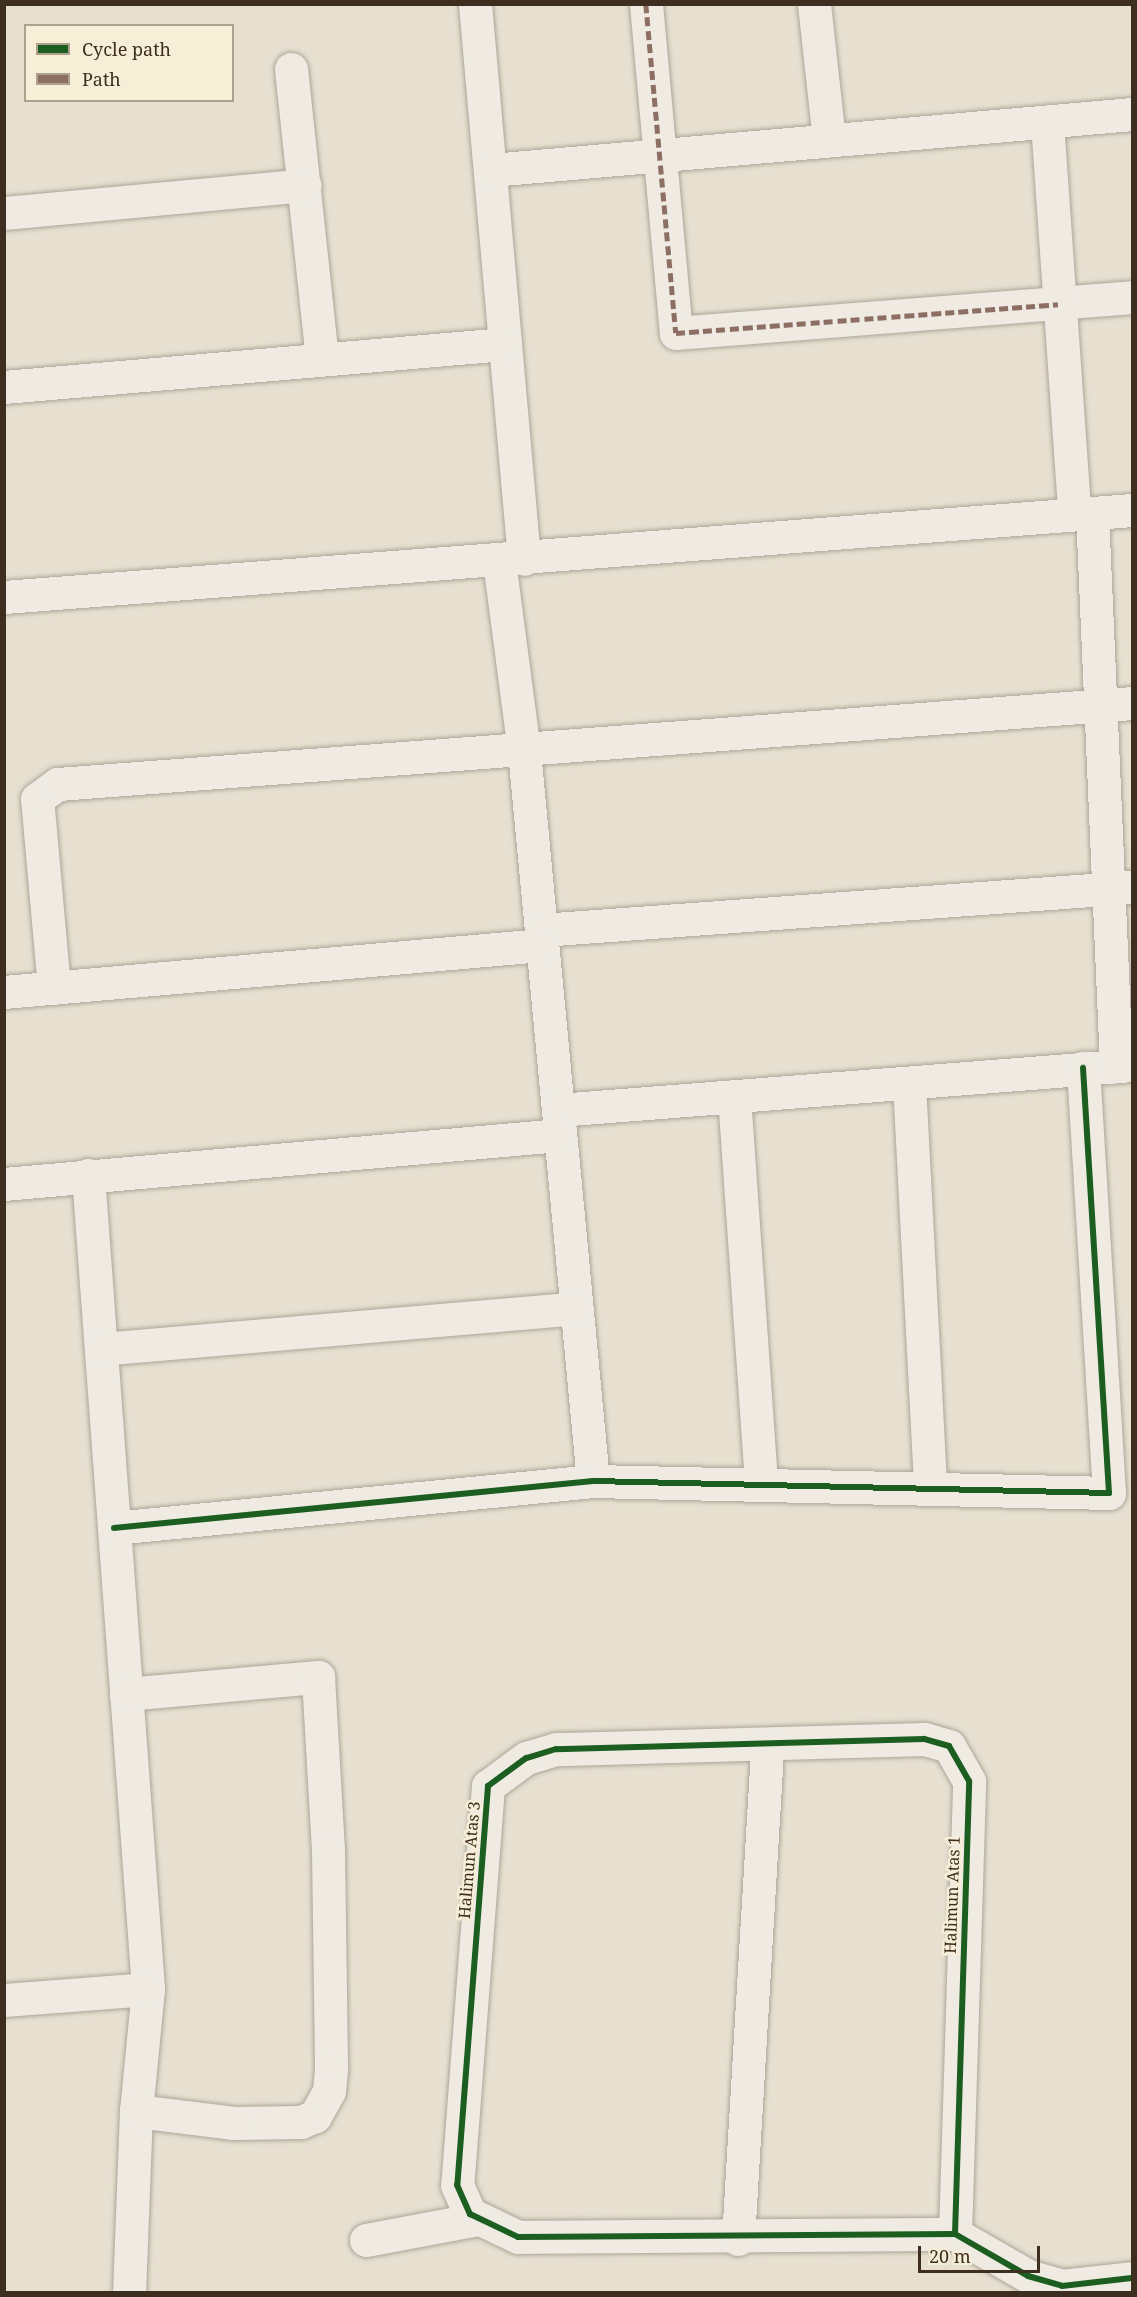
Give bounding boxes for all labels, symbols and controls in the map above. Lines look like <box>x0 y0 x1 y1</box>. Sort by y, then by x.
legend <box>24 24 234 102</box>
text: Cycle path <box>82 37 171 61</box>
text: Path <box>82 67 121 91</box>
street label: Halimun Atas 3 <box>454 1800 484 1920</box>
street label: Halimun Atas 1 <box>940 1836 964 1954</box>
scale bar <box>921 2234 1042 2272</box>
text: 20 m <box>929 2244 971 2268</box>

